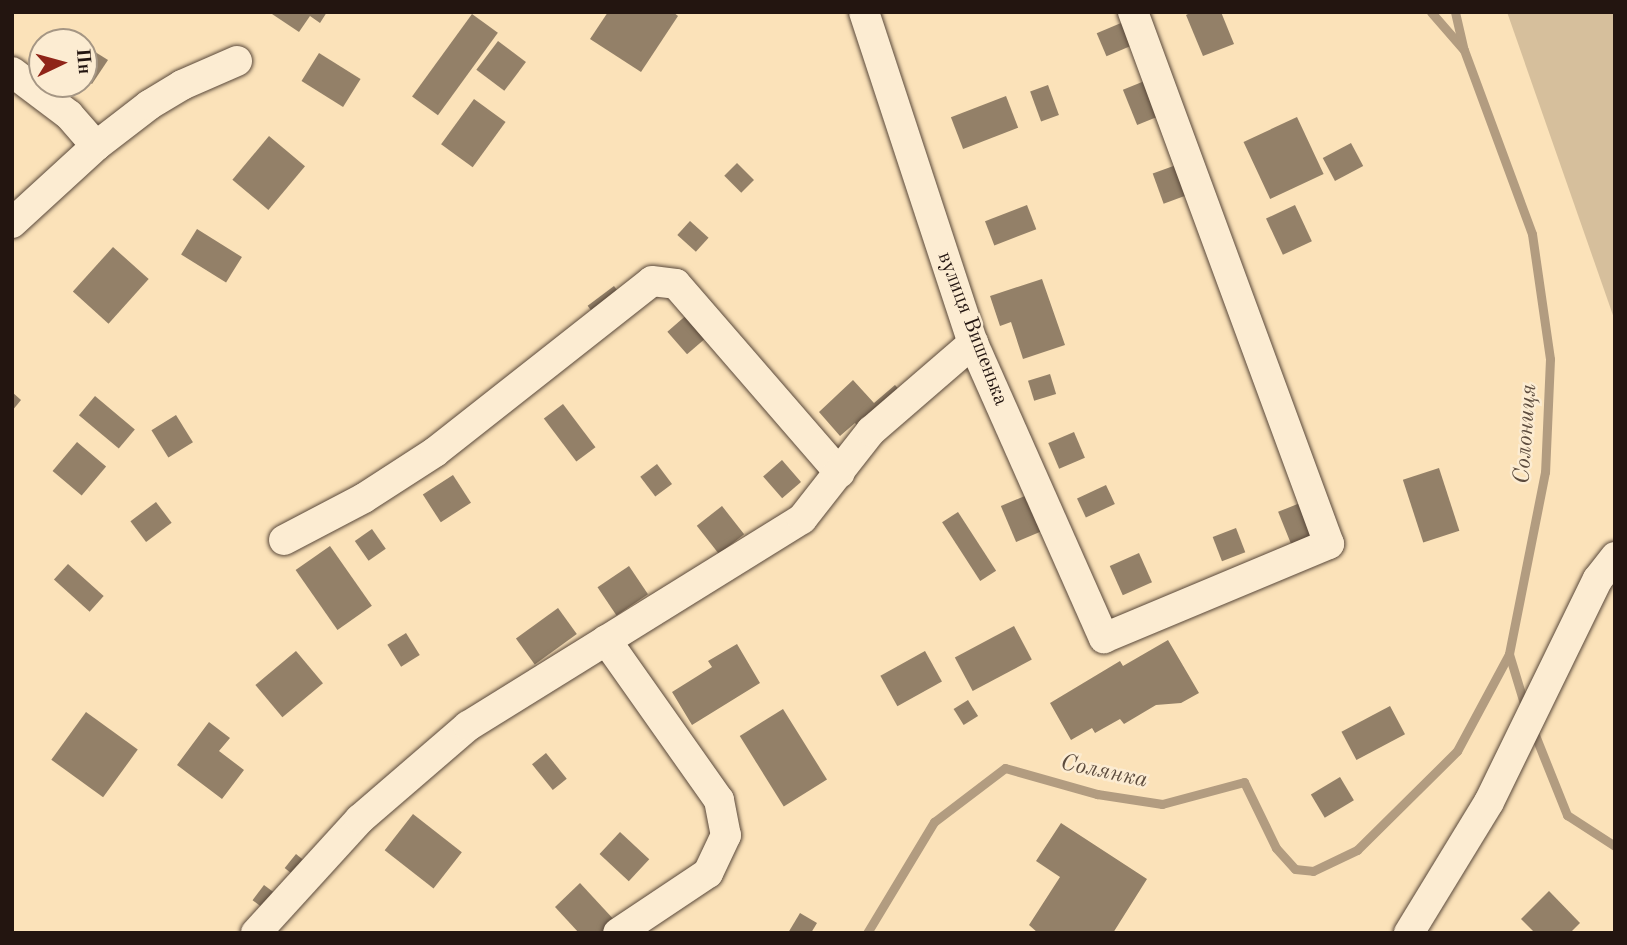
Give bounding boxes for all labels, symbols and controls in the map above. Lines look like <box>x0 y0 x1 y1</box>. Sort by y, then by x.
north arrow <box>28 28 98 98</box>
text: Пн <box>72 47 93 75</box>
street label: вулиця Вишенька <box>931 248 1013 410</box>
water label: Солониця <box>1509 383 1543 485</box>
water label: Солянка <box>1058 749 1150 795</box>

